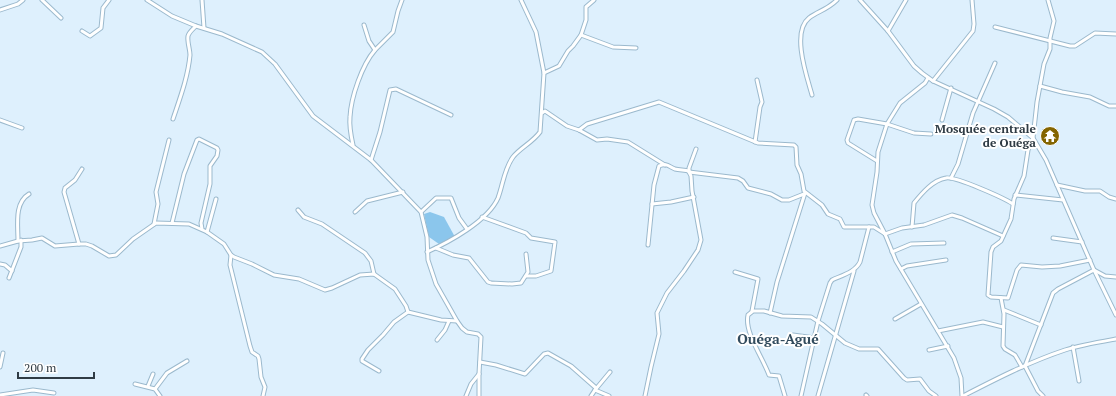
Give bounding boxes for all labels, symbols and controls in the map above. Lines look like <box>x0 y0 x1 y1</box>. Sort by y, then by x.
place label: Mosquée centrale de Ouéga <box>935 121 1037 150</box>
temple icon: Mosquée centrale de Ouéga <box>1039 125 1061 147</box>
district label: Ouéga-Agué <box>737 329 819 348</box>
scale bar <box>18 354 94 380</box>
text: 200 m <box>24 360 57 375</box>

